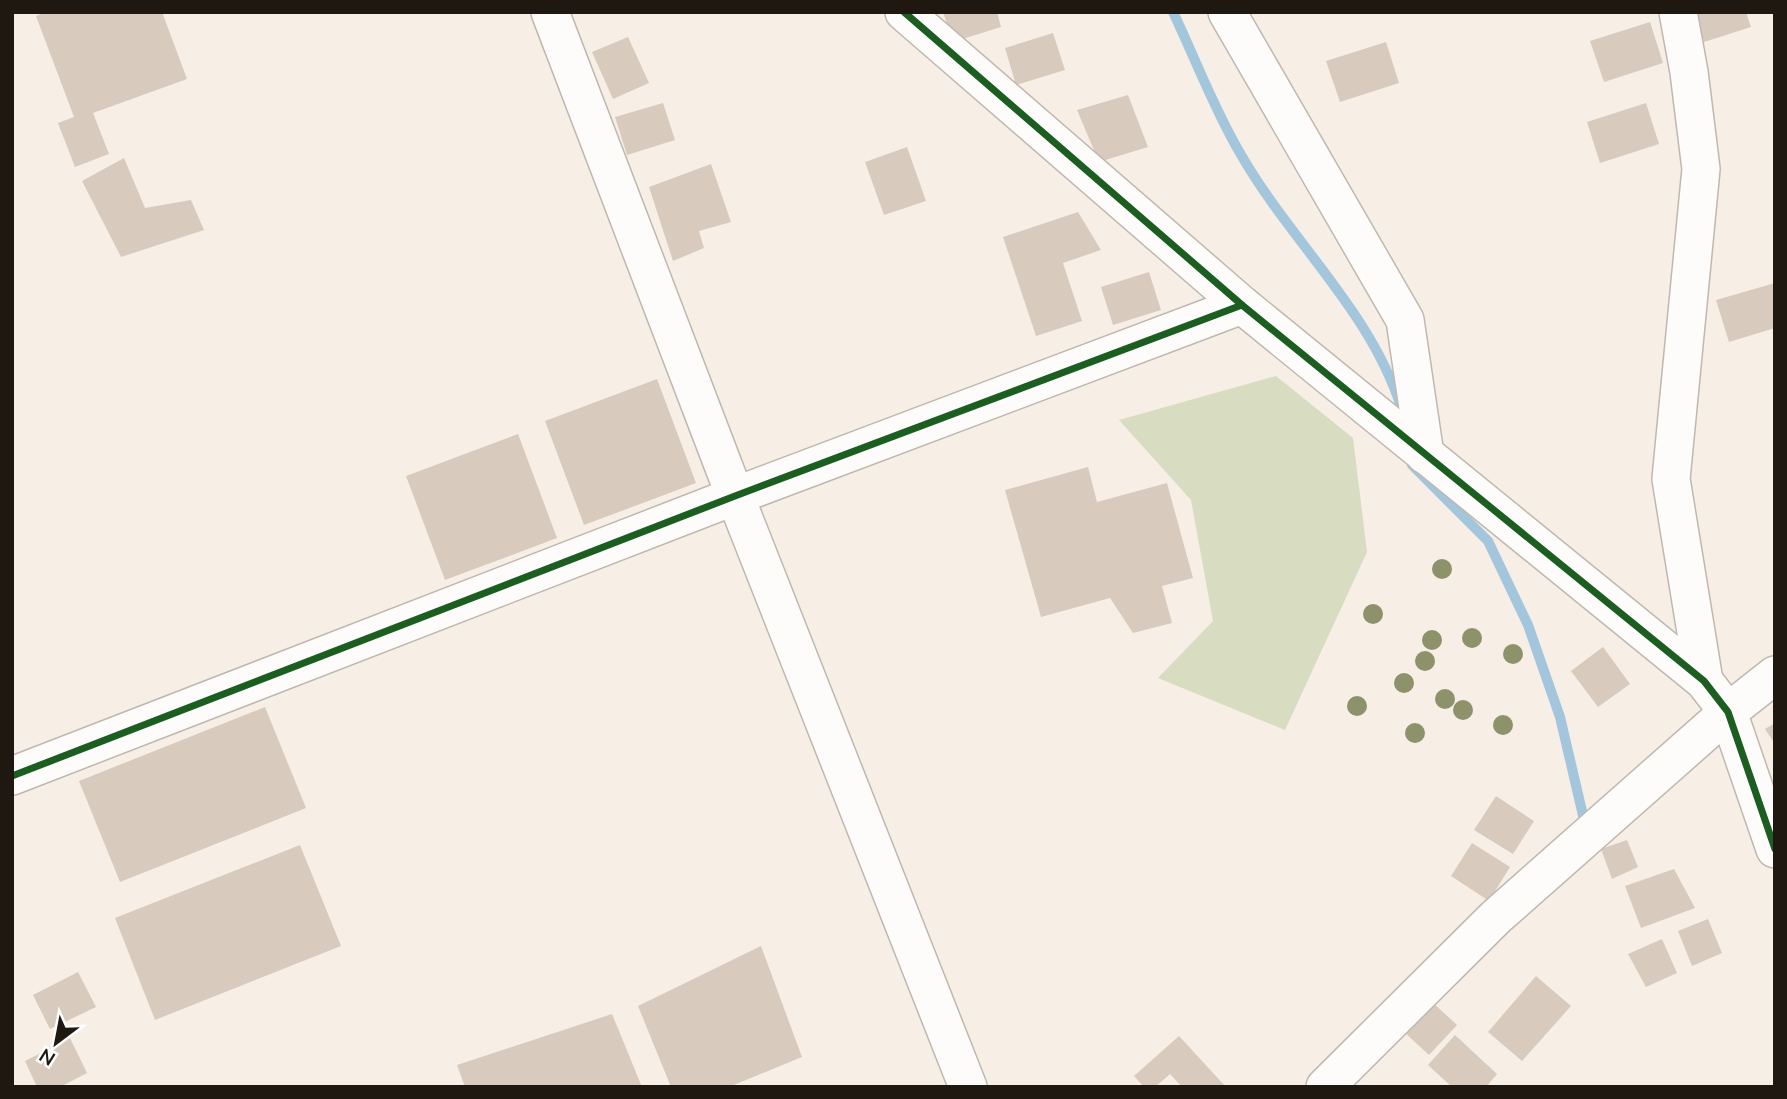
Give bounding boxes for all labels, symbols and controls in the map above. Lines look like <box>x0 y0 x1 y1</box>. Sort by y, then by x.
north arrow <box>21 1008 91 1078</box>
text: N <box>35 1042 60 1071</box>

